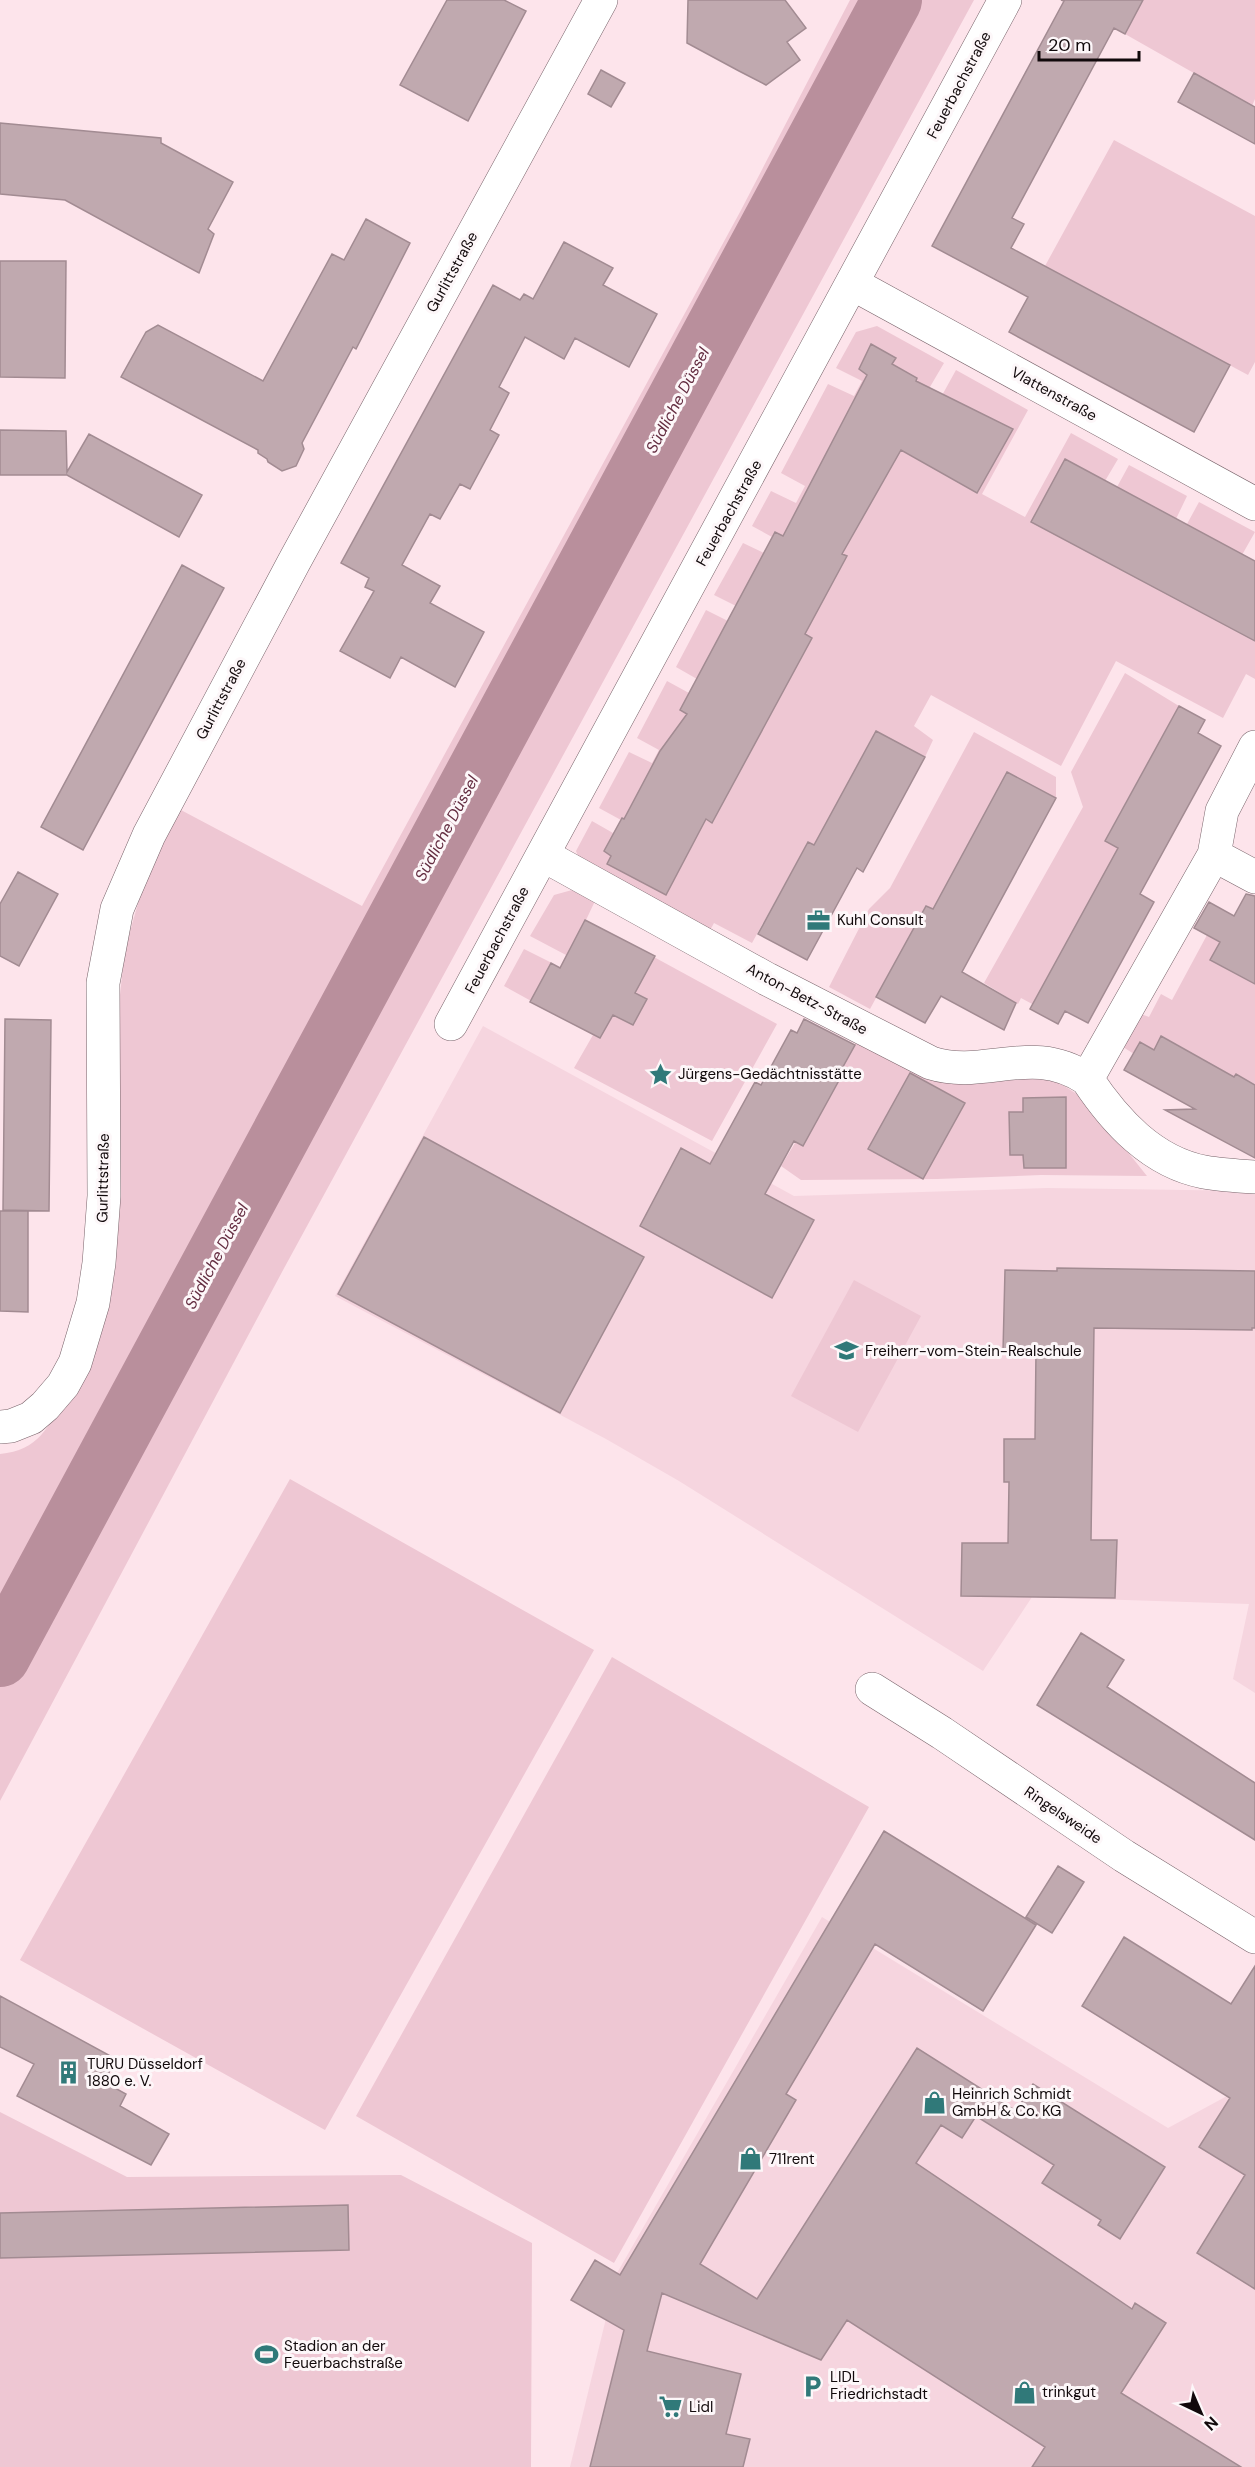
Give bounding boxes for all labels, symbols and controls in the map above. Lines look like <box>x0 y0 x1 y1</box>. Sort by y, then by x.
scale bar <box>1039 24 1140 62</box>
street label: Feuerbachstraße <box>922 28 996 142</box>
text: 20 m <box>1048 33 1091 57</box>
street label: Gurlittstraße <box>422 228 482 316</box>
water label: Südliche Düssel <box>641 343 714 457</box>
street label: Vlattenstraße <box>1008 362 1100 426</box>
street label: Feuerbachstraße <box>691 456 767 570</box>
street label: Gurlittstraße <box>191 655 251 743</box>
water label: Südliche Düssel <box>410 771 483 885</box>
street label: Feuerbachstraße <box>460 883 534 997</box>
office icon: Kuhl Consult <box>806 907 832 933</box>
place label: Kuhl Consult <box>837 910 924 930</box>
street label: Anton-Betz-Straße <box>743 959 871 1039</box>
place icon: Jürgens-Gedächtnisstätte <box>647 1061 673 1087</box>
place label: Jürgens-Gedächtnisstätte <box>678 1064 862 1084</box>
street label: Gurlittstraße <box>92 1133 114 1223</box>
water label: Südliche Düssel <box>180 1199 253 1313</box>
school or university icon: Freiherr-vom-Stein-Realschule <box>834 1338 860 1364</box>
place label: Freiherr-vom-Stein-Realschule <box>865 1341 1082 1361</box>
street label: Ringelsweide <box>1020 1782 1106 1848</box>
place label: TURU Düsseldorf 1880 e. V. <box>87 2054 203 2091</box>
building icon: TURU Düsseldorf 1880 e. V. <box>56 2060 82 2086</box>
place label: Heinrich Schmidt GmbH & Co. KG <box>952 2084 1072 2121</box>
shop icon: Heinrich Schmidt GmbH & Co. KG <box>921 2090 947 2116</box>
shop icon: 711rent <box>738 2146 764 2172</box>
place label: 711rent <box>769 2149 815 2169</box>
place label: Stadion an der Feuerbachstraße <box>284 2336 403 2373</box>
sports icon: Stadion an der Feuerbachstraße <box>253 2342 279 2368</box>
place label: LIDL Friedrichstadt <box>830 2367 928 2404</box>
parking icon: LIDL Friedrichstadt <box>799 2373 825 2399</box>
shop icon: trinkgut <box>1011 2379 1037 2405</box>
place label: trinkgut <box>1042 2382 1096 2402</box>
north arrow <box>1171 2383 1231 2443</box>
supermarket icon: Lidl <box>658 2394 684 2420</box>
place label: Lidl <box>689 2397 713 2417</box>
text: N <box>1200 2412 1223 2435</box>

